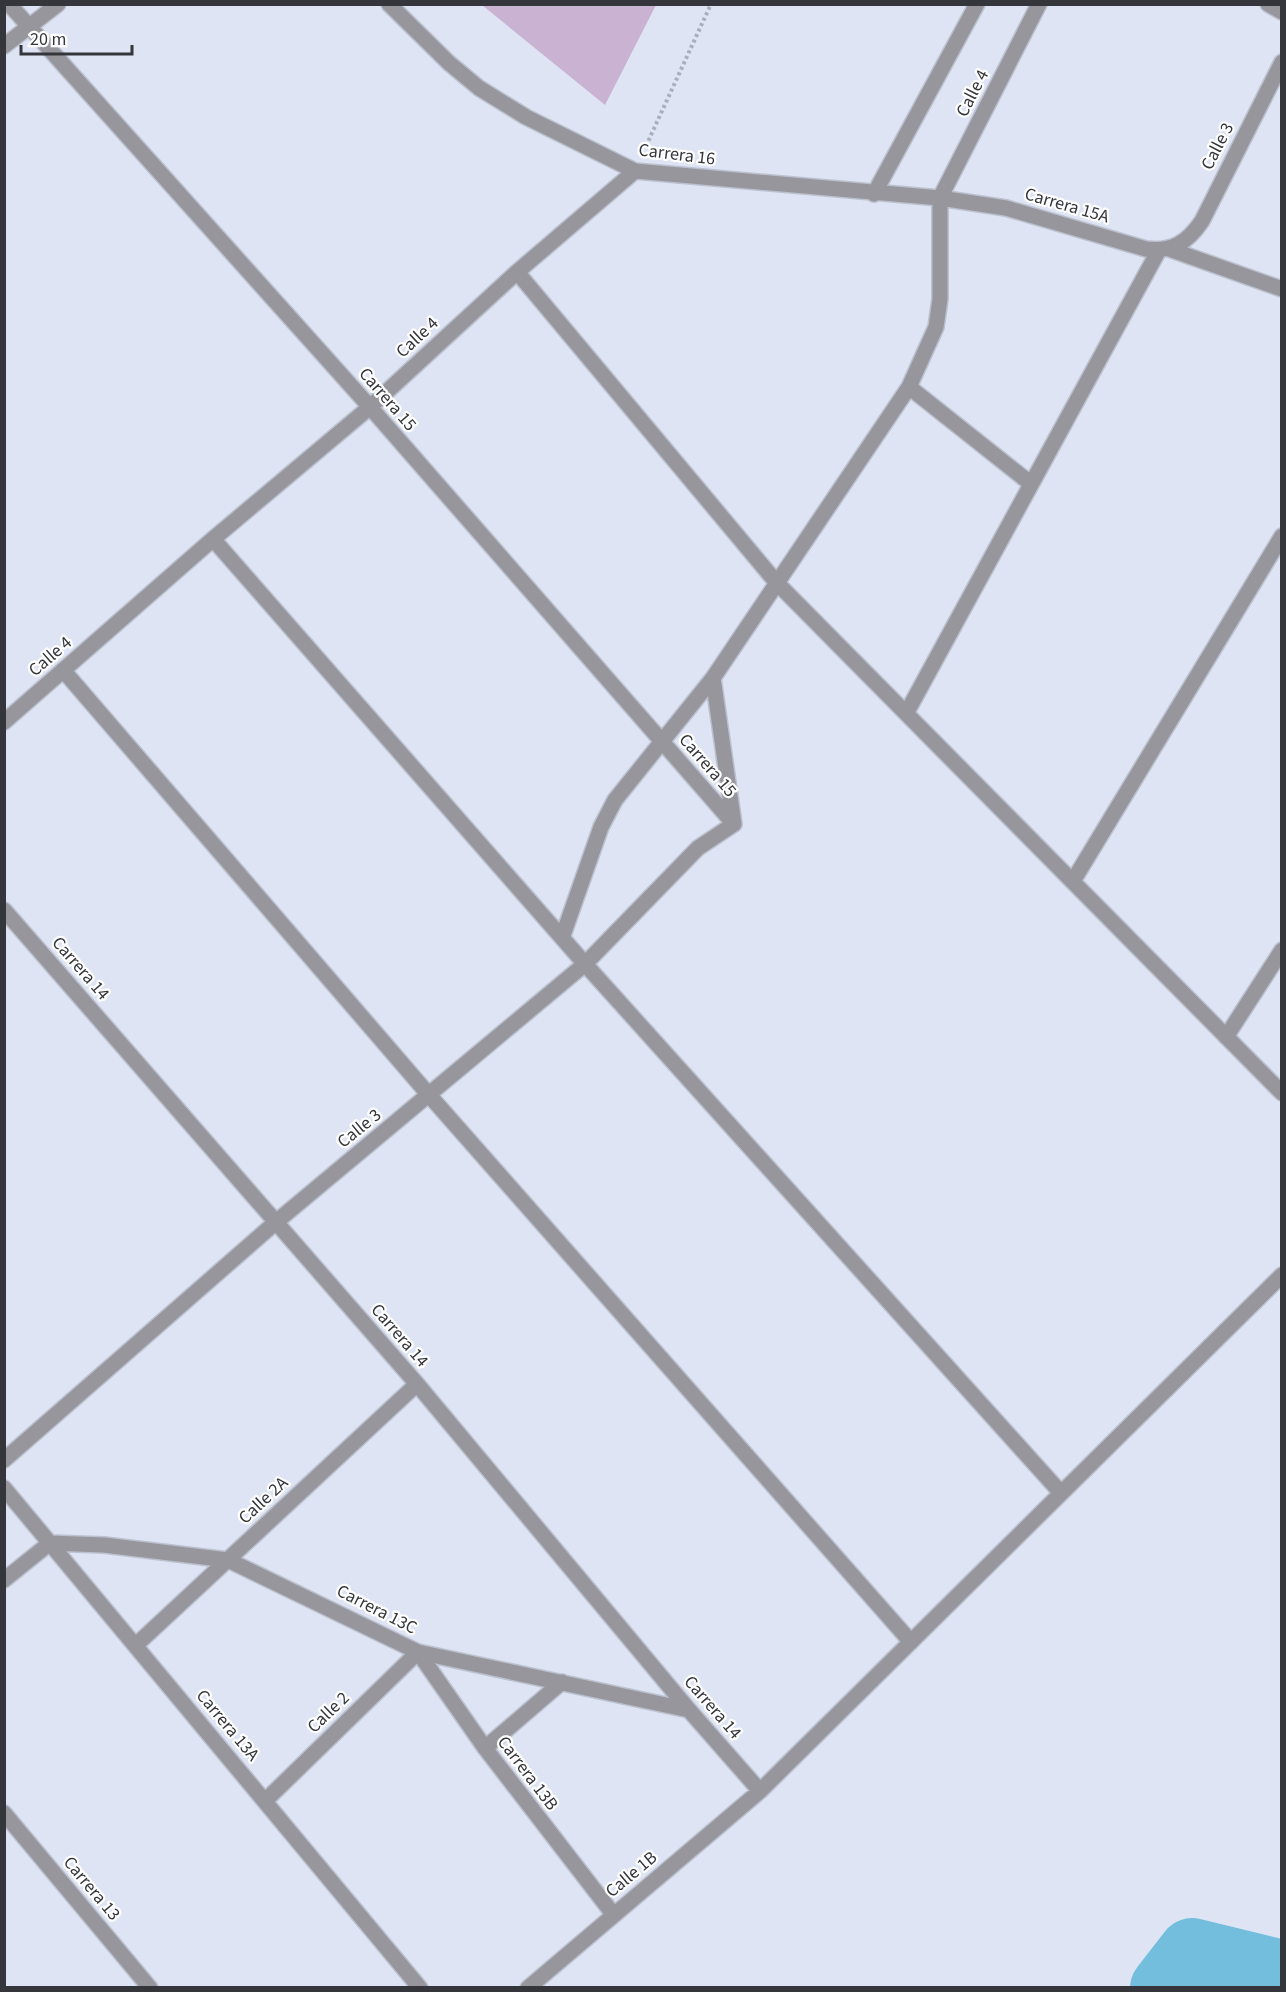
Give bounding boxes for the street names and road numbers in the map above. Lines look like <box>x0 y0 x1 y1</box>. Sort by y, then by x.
street label: Calle 4 <box>950 65 995 121</box>
street label: Calle 3 <box>1195 118 1240 174</box>
street label: Carrera 16 <box>637 137 717 172</box>
street label: Carrera 15A <box>1022 182 1112 230</box>
street label: Calle 4 <box>391 311 444 364</box>
street label: Carrera 15 <box>353 362 422 437</box>
street label: Calle 4 <box>23 631 77 682</box>
street label: Carrera 15 <box>673 728 742 803</box>
street label: Carrera 14 <box>46 931 115 1006</box>
street label: Calle 3 <box>332 1103 387 1154</box>
street label: Carrera 14 <box>365 1298 434 1373</box>
street label: Calle 2A <box>233 1471 294 1530</box>
street label: Carrera 13C <box>332 1578 421 1640</box>
street label: Carrera 14 <box>678 1670 747 1745</box>
street label: Carrera 13A <box>190 1684 265 1767</box>
street label: Calle 2 <box>302 1686 355 1739</box>
street label: Carrera 13B <box>491 1731 564 1816</box>
street label: Calle 1B <box>600 1845 663 1903</box>
street label: Carrera 13 <box>57 1851 126 1926</box>

